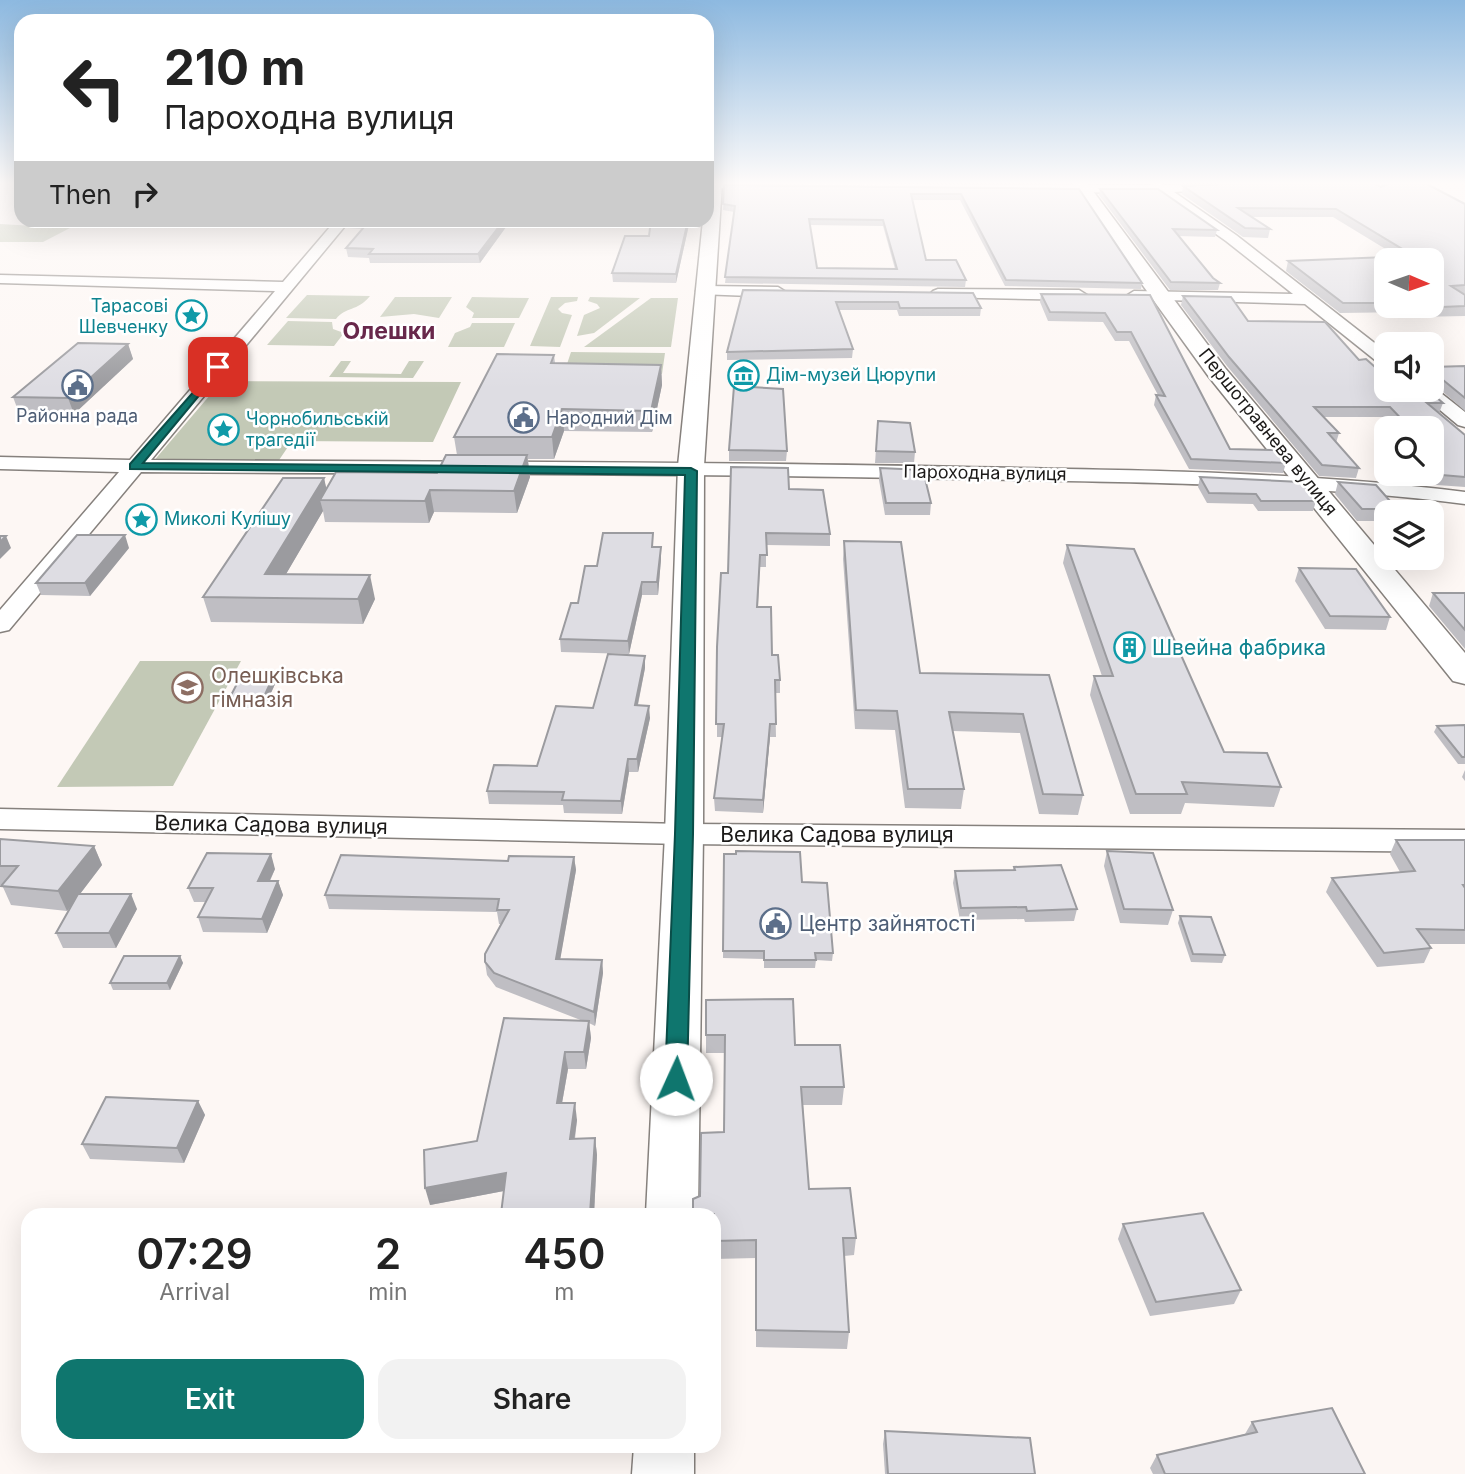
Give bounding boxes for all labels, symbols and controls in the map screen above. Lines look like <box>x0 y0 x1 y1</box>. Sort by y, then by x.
text: 210 m <box>164 38 305 97</box>
icon: left <box>49 42 140 133</box>
text: Пароходна вулиця <box>164 98 455 137</box>
icon: right <box>126 175 164 213</box>
text: Then <box>49 179 112 210</box>
north arrow <box>1374 248 1444 318</box>
map controls <box>1374 248 1444 570</box>
place label: Тарасові Шевченку <box>79 295 168 337</box>
place icon: Тарасові Шевченку <box>174 299 208 333</box>
district label: Олешки <box>343 317 435 345</box>
button: sound <box>1374 332 1444 402</box>
pin <box>188 337 248 397</box>
street label: Першотравнева вулиця <box>1195 344 1342 519</box>
icon: arrive <box>199 348 237 386</box>
museum icon: Дім-музей Цюрупи <box>726 358 760 392</box>
place label: Дім-музей Цюрупи <box>766 364 936 385</box>
public building icon: Районна рада <box>60 369 94 403</box>
public building icon: Народний Дім <box>506 401 540 435</box>
place label: Районна рада <box>16 405 138 426</box>
place label: Народний Дім <box>546 407 673 428</box>
place label: Чорнобильській трагедії <box>246 408 389 450</box>
place icon: Чорнобильській трагедії <box>206 412 240 446</box>
button: search <box>1374 416 1444 486</box>
street label: Пароходна вулиця <box>903 461 1067 484</box>
button: layers <box>1374 500 1444 570</box>
place icon: Миколі Кулішу <box>124 502 158 536</box>
place label: Миколі Кулішу <box>164 508 291 529</box>
building icon: Швейна фабрика <box>1112 631 1146 665</box>
place label: Швейна фабрика <box>1152 635 1326 660</box>
place label: Олешківська гімназія <box>211 663 344 712</box>
school or university icon: Олешківська гімназія <box>171 671 205 705</box>
street label: Велика Садова вулиця <box>154 810 388 839</box>
street label: Велика Садова вулиця <box>720 822 954 847</box>
public building icon: Центр зайнятості <box>759 907 793 941</box>
place label: Центр зайнятості <box>799 911 976 936</box>
position arrow <box>639 1042 713 1116</box>
text: 07:29 <box>137 1228 253 1279</box>
text: 2 <box>375 1228 401 1279</box>
text: 450 <box>523 1228 605 1279</box>
text: Arrival <box>159 1278 230 1306</box>
text: min <box>368 1278 408 1306</box>
text: m <box>554 1278 574 1306</box>
button: Exit <box>56 1359 364 1439</box>
button: Share <box>378 1359 686 1439</box>

